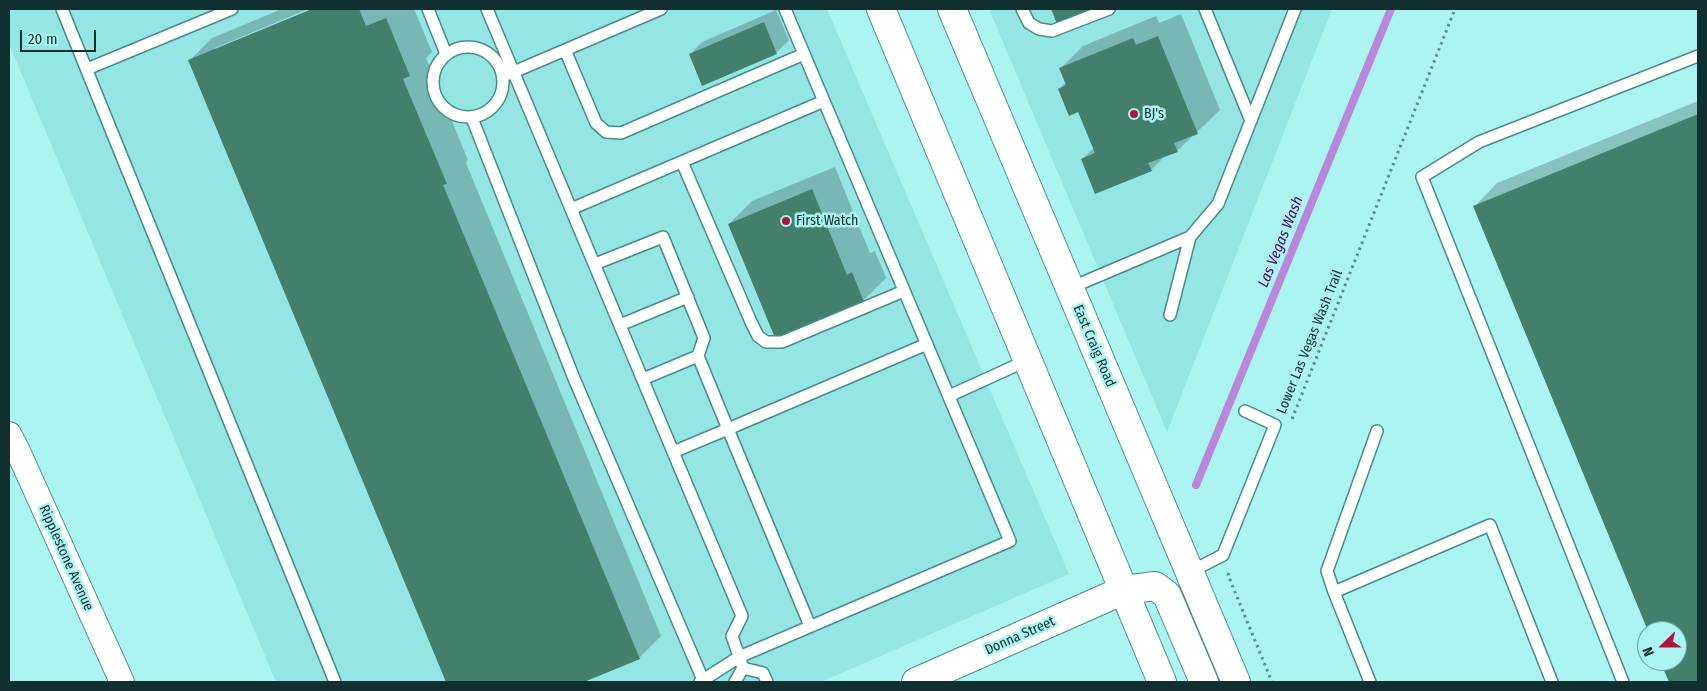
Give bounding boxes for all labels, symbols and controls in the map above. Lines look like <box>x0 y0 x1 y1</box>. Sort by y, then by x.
scale bar <box>22 20 99 52</box>
text: 20 m <box>28 30 58 48</box>
place label: BJ's <box>1144 106 1164 122</box>
marker: BJ's <box>1128 108 1140 120</box>
water label: Las Vegas Wash <box>1255 194 1307 290</box>
place label: First Watch <box>796 213 858 229</box>
marker: First Watch <box>780 215 792 227</box>
street label: Lower Las Vegas Wash Trail <box>1273 268 1347 416</box>
street label: East Craig Road <box>1069 302 1119 390</box>
street label: Ripplestone Avenue <box>35 503 97 613</box>
street label: Donna Street <box>982 613 1058 659</box>
north arrow <box>1637 621 1687 671</box>
text: N <box>1639 644 1658 659</box>

